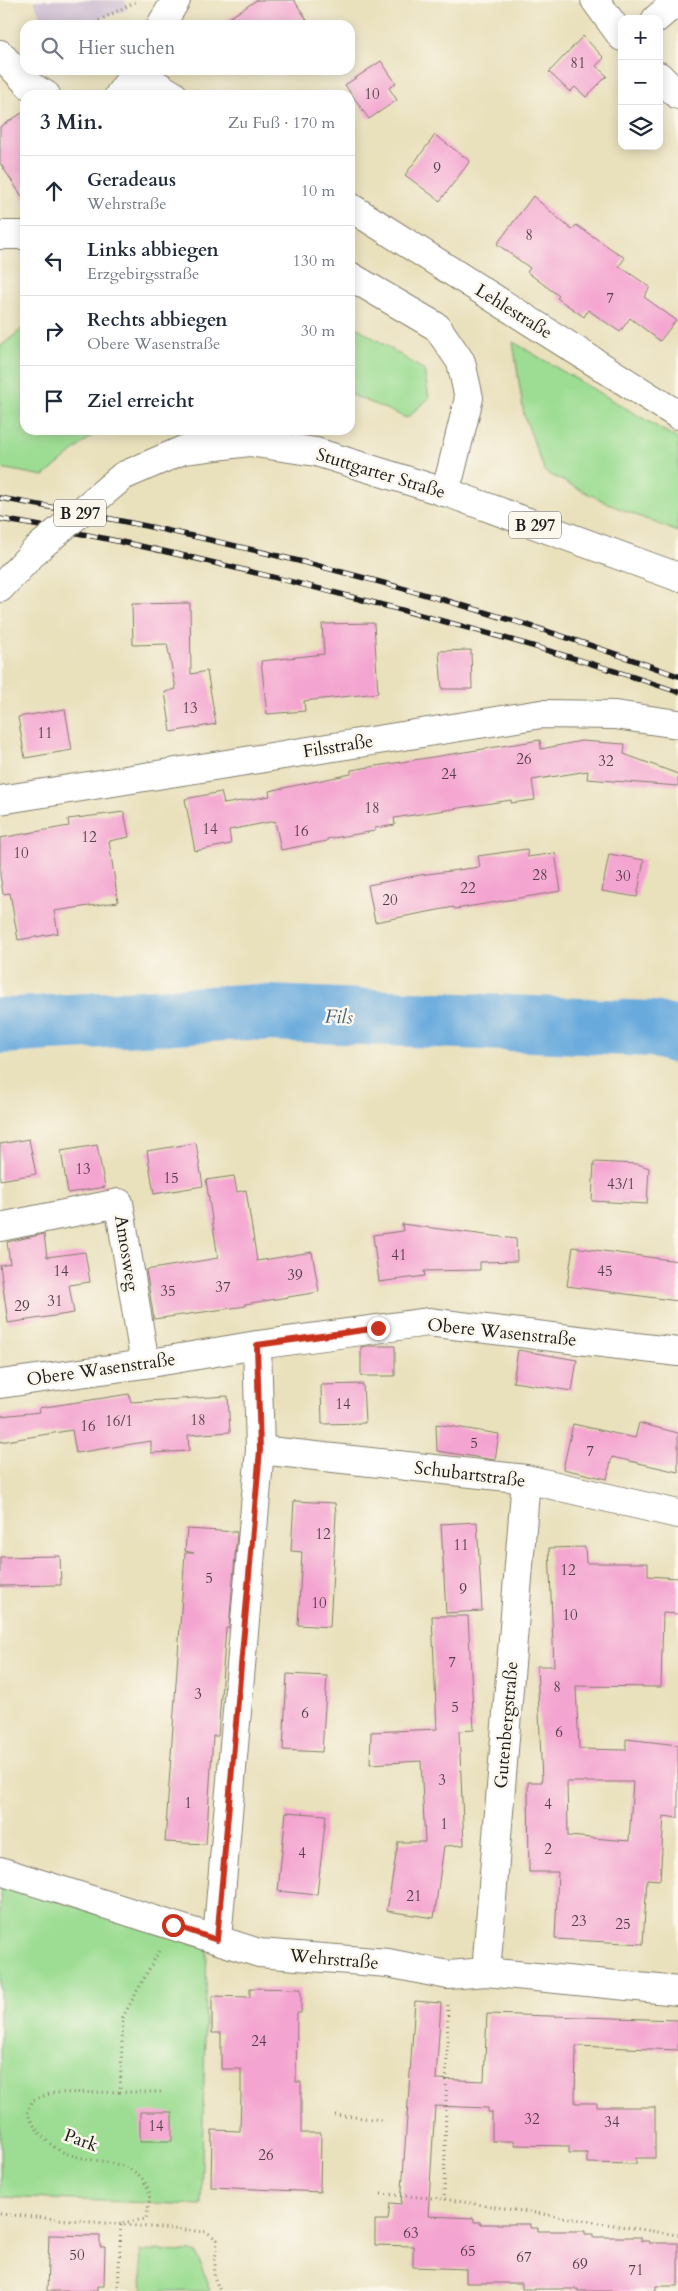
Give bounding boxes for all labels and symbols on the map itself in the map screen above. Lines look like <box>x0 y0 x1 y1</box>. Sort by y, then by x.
house number: 81 <box>570 53 586 73</box>
house number: 10 <box>364 84 380 104</box>
house number: 9 <box>433 158 441 178</box>
house number: 8 <box>525 225 533 245</box>
street label: Lehlestraße <box>470 278 557 345</box>
house number: 7 <box>606 288 614 308</box>
street label: Stuttgarter Straße <box>313 442 448 505</box>
road number: B 297 <box>54 499 106 526</box>
road number: B 297 <box>509 512 561 538</box>
house number: 13 <box>182 698 198 718</box>
house number: 11 <box>37 723 53 743</box>
street label: Filsstraße <box>301 729 375 764</box>
house number: 26 <box>516 749 532 769</box>
house number: 32 <box>598 751 614 771</box>
house number: 24 <box>441 764 457 784</box>
house number: 18 <box>364 798 380 818</box>
house number: 14 <box>202 819 218 839</box>
house number: 16 <box>293 821 309 841</box>
house number: 12 <box>81 827 97 847</box>
house number: 10 <box>13 843 29 863</box>
house number: 28 <box>532 865 548 885</box>
house number: 30 <box>615 866 631 886</box>
house number: 22 <box>460 878 476 898</box>
house number: 20 <box>382 890 398 910</box>
water label: Fils <box>325 1004 354 1030</box>
house number: 13 <box>75 1159 91 1179</box>
house number: 15 <box>163 1168 179 1188</box>
house number: 43/1 <box>607 1174 635 1194</box>
street label: Amosweg <box>108 1213 145 1294</box>
house number: 41 <box>391 1245 407 1265</box>
house number: 14 <box>53 1261 69 1281</box>
house number: 45 <box>597 1261 613 1281</box>
house number: 39 <box>287 1265 303 1285</box>
house number: 37 <box>215 1277 231 1297</box>
house number: 35 <box>160 1281 176 1301</box>
house number: 31 <box>47 1291 63 1311</box>
house number: 29 <box>14 1296 30 1316</box>
street label: Obere Wasenstraße <box>426 1312 578 1353</box>
route end <box>367 1317 390 1340</box>
street label: Obere Wasenstraße <box>25 1347 177 1392</box>
house number: 14 <box>335 1394 351 1414</box>
house number: 18 <box>190 1410 206 1430</box>
house number: 16/1 <box>105 1411 133 1431</box>
house number: 16 <box>80 1416 96 1436</box>
house number: 5 <box>470 1433 478 1453</box>
house number: 7 <box>586 1441 594 1461</box>
street label: Schubartstraße <box>413 1455 527 1494</box>
house number: 12 <box>315 1524 331 1544</box>
house number: 11 <box>453 1535 469 1555</box>
house number: 12 <box>560 1560 576 1580</box>
house number: 5 <box>205 1568 213 1588</box>
house number: 9 <box>459 1579 467 1599</box>
house number: 10 <box>311 1593 327 1613</box>
house number: 10 <box>562 1605 578 1625</box>
house number: 7 <box>448 1652 456 1672</box>
street label: Gutenbergstraße <box>488 1660 525 1790</box>
house number: 8 <box>553 1677 561 1697</box>
house number: 3 <box>194 1684 202 1704</box>
house number: 5 <box>451 1697 459 1717</box>
house number: 6 <box>301 1703 309 1723</box>
house number: 6 <box>555 1722 563 1742</box>
house number: 3 <box>438 1770 446 1790</box>
house number: 1 <box>184 1793 192 1813</box>
house number: 4 <box>544 1794 552 1814</box>
house number: 1 <box>440 1814 448 1834</box>
house number: 2 <box>544 1839 552 1859</box>
house number: 4 <box>298 1843 306 1863</box>
house number: 21 <box>406 1886 422 1906</box>
house number: 23 <box>571 1911 587 1931</box>
route start <box>162 1914 185 1937</box>
house number: 25 <box>615 1914 631 1934</box>
street label: Wehrstraße <box>287 1943 380 1976</box>
house number: 24 <box>251 2031 267 2051</box>
house number: 32 <box>524 2109 540 2129</box>
house number: 34 <box>604 2112 620 2132</box>
house number: 14 <box>148 2116 164 2136</box>
street label: Park <box>60 2123 102 2158</box>
house number: 26 <box>258 2145 274 2165</box>
house number: 63 <box>403 2223 419 2243</box>
house number: 65 <box>460 2241 476 2261</box>
house number: 50 <box>69 2245 85 2265</box>
house number: 67 <box>516 2247 532 2267</box>
house number: 69 <box>572 2254 588 2274</box>
house number: 71 <box>628 2260 644 2280</box>

